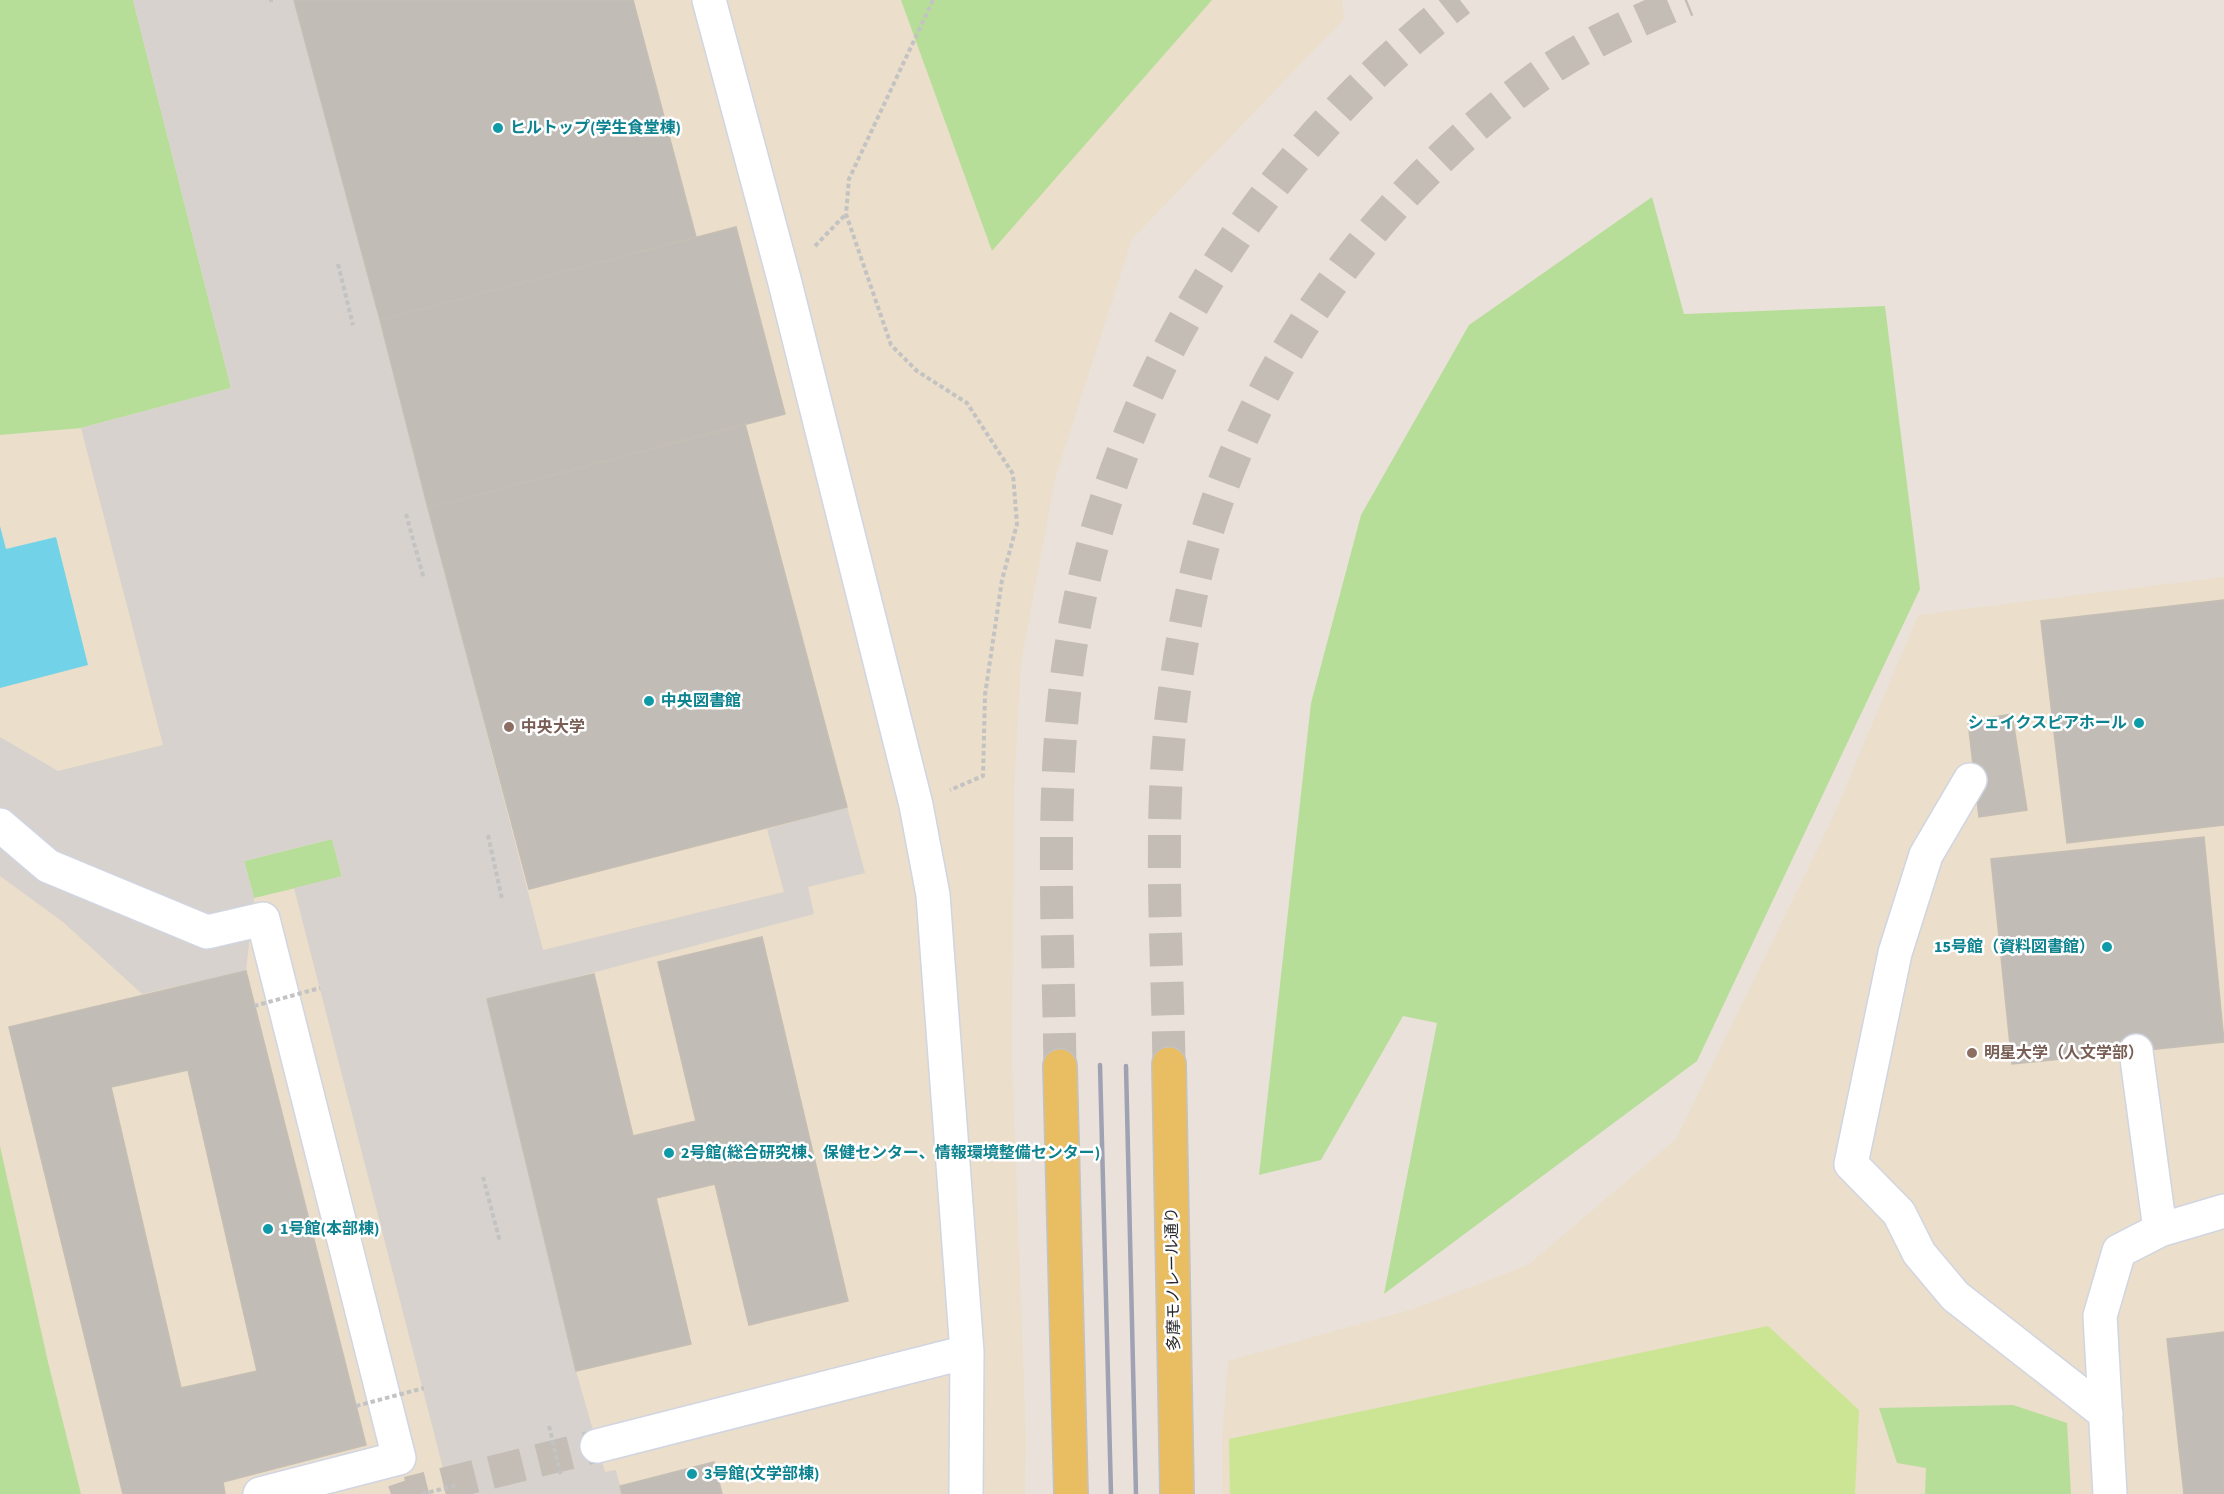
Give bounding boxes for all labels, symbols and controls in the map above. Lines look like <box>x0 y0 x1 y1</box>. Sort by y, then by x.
place label: ヒルトップ(学生食堂棟) <box>510 117 681 139</box>
marker: ヒルトップ(学生食堂棟) <box>491 121 505 135</box>
place label: 中央図書館 <box>661 690 741 712</box>
marker: 中央図書館 <box>642 694 656 708</box>
place label: シェイクスピアホール <box>1968 712 2127 734</box>
place label: 中央大学 <box>521 716 585 738</box>
marker: シェイクスピアホール <box>2132 716 2146 730</box>
marker: 中央大学 <box>502 720 516 734</box>
place label: 15号館（資料図書館） <box>1934 936 2095 958</box>
marker: 15号館（資料図書館） <box>2100 940 2114 954</box>
place label: 明星大学（人文学部） <box>1984 1042 2144 1064</box>
marker: 明星大学（人文学部） <box>1965 1046 1979 1060</box>
place label: 2号館(総合研究棟、保健センター、情報環境整備センター) <box>681 1142 1100 1164</box>
marker: 2号館(総合研究棟、保健センター、情報環境整備センター) <box>662 1146 676 1160</box>
street label: 多摩モノレール通り <box>1161 1207 1185 1351</box>
place label: 1号館(本部棟) <box>280 1218 379 1240</box>
marker: 1号館(本部棟) <box>261 1222 275 1236</box>
place label: 3号館(文学部棟) <box>704 1463 819 1485</box>
marker: 3号館(文学部棟) <box>685 1467 699 1481</box>

